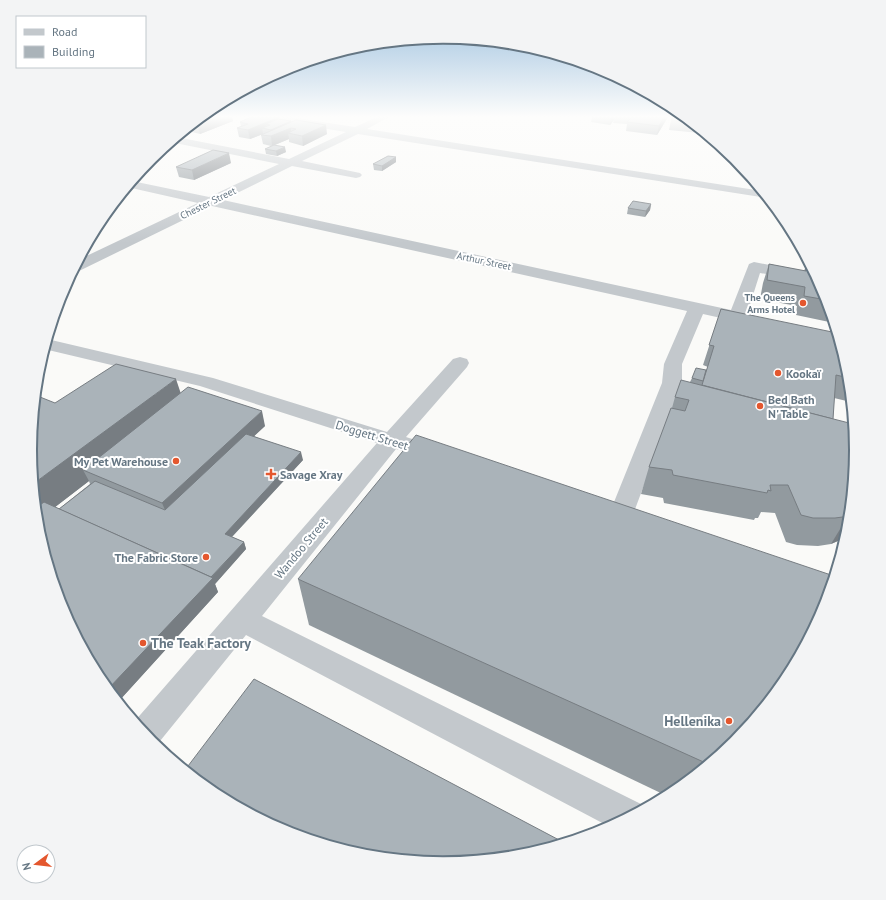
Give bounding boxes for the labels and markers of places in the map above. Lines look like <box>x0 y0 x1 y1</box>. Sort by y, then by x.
place label: The Queens Arms Hotel <box>745 291 795 316</box>
marker: The Queens Arms Hotel <box>798 298 808 308</box>
place label: Kookaï <box>786 366 822 381</box>
marker: Kookaï <box>773 368 783 378</box>
place label: Bed Bath N' Table <box>768 392 814 421</box>
marker: Bed Bath N' Table <box>755 401 765 411</box>
place label: My Pet Warehouse <box>74 454 168 469</box>
marker: My Pet Warehouse <box>171 456 181 466</box>
place label: Savage Xray <box>280 467 343 482</box>
marker: Savage Xray <box>265 468 277 480</box>
place label: The Fabric Store <box>114 550 198 565</box>
marker: The Fabric Store <box>201 552 211 562</box>
place label: The Teak Factory <box>151 634 251 652</box>
marker: The Teak Factory <box>138 638 148 648</box>
place label: Hellenika <box>664 712 721 730</box>
marker: Hellenika <box>724 716 734 726</box>

